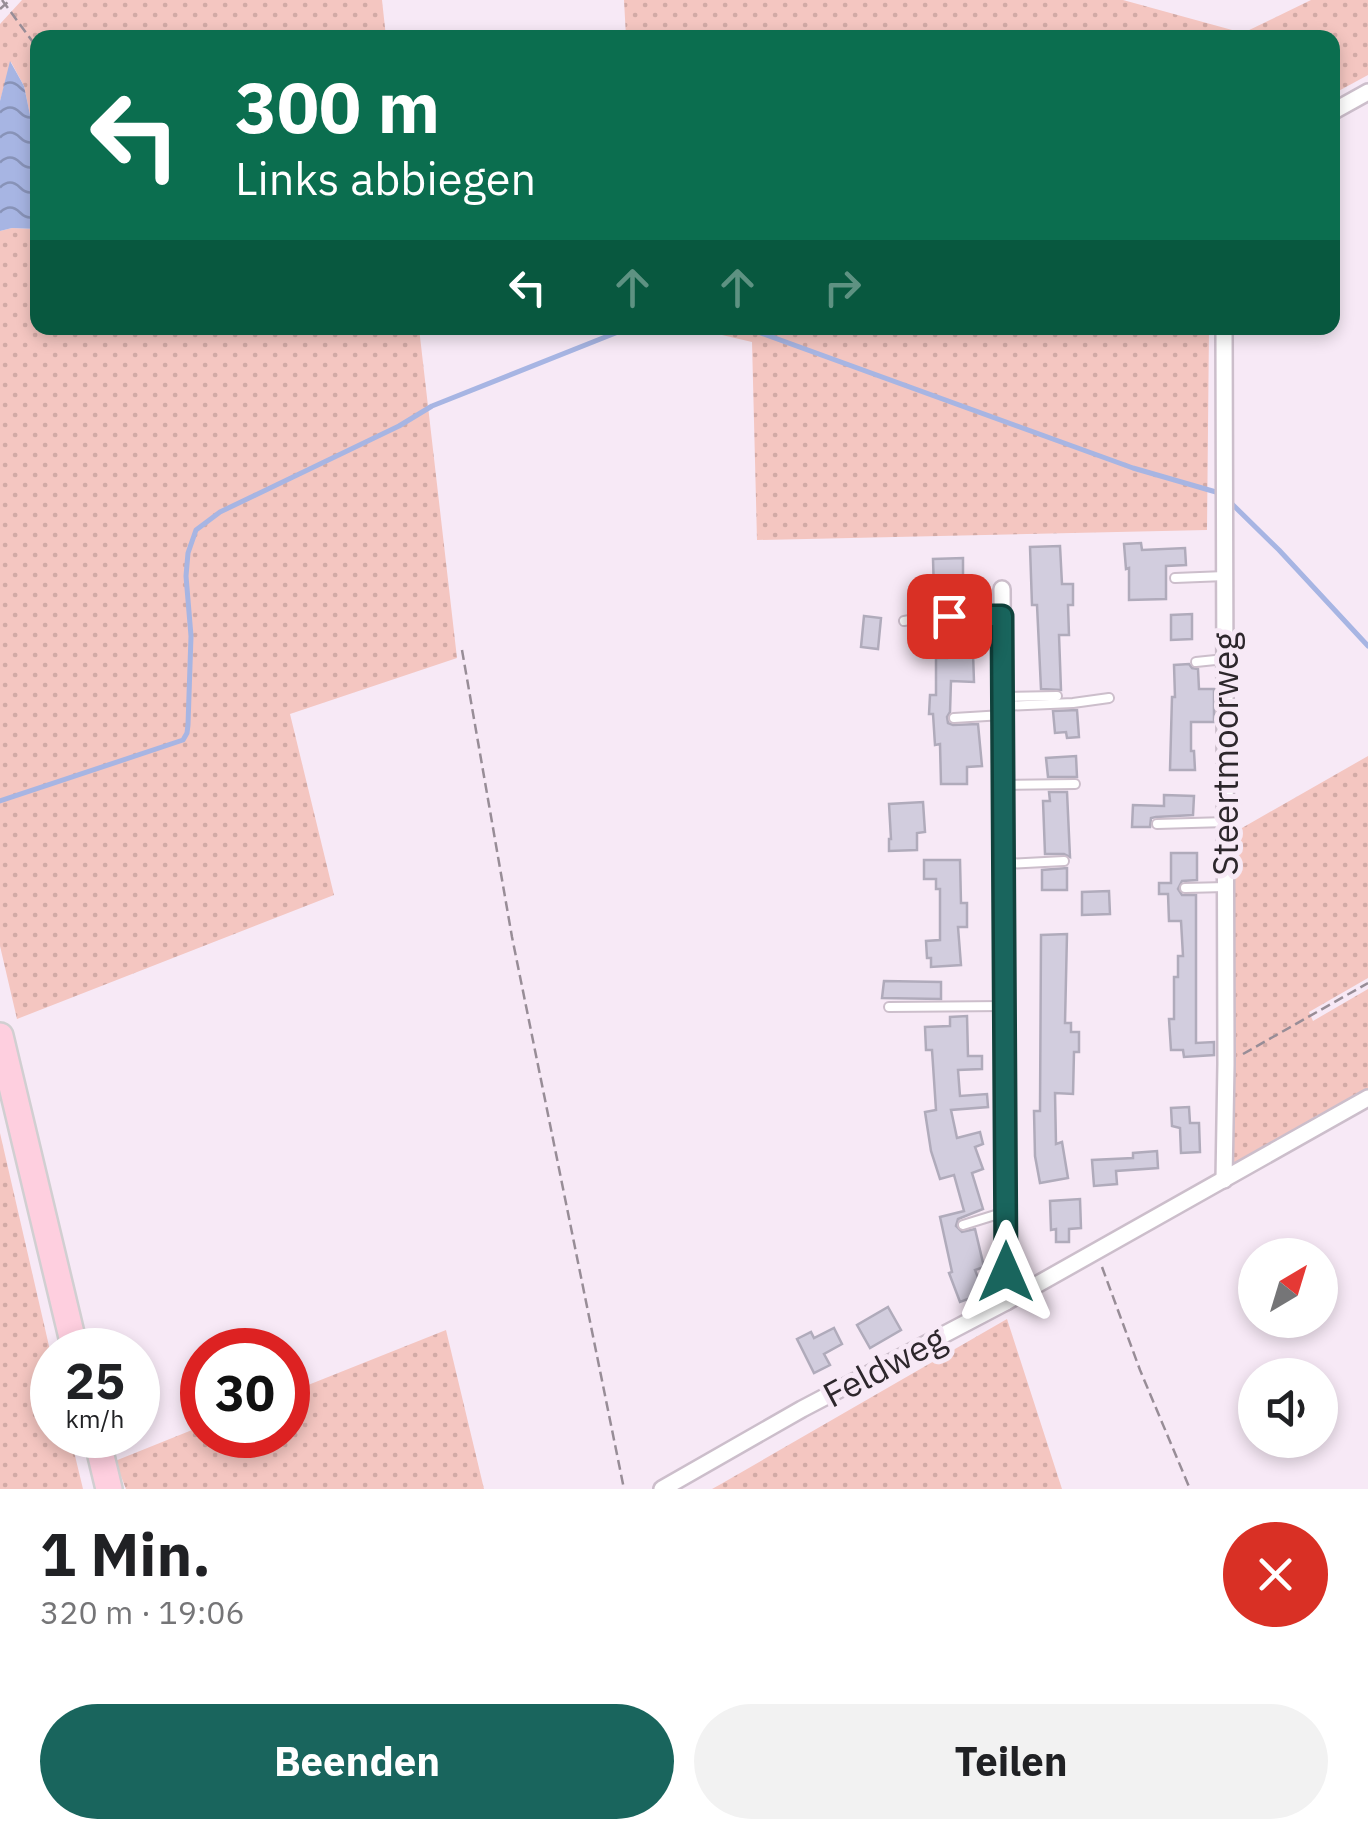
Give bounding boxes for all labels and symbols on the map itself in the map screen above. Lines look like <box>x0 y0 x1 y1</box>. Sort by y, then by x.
pin <box>907 574 992 659</box>
street label: Steertmoorweg <box>1202 632 1248 876</box>
position arrow <box>954 1220 1058 1324</box>
north arrow <box>1238 1238 1338 1338</box>
street label: Feldweg <box>815 1314 954 1417</box>
speed limit sign: 30 <box>180 1328 310 1458</box>

